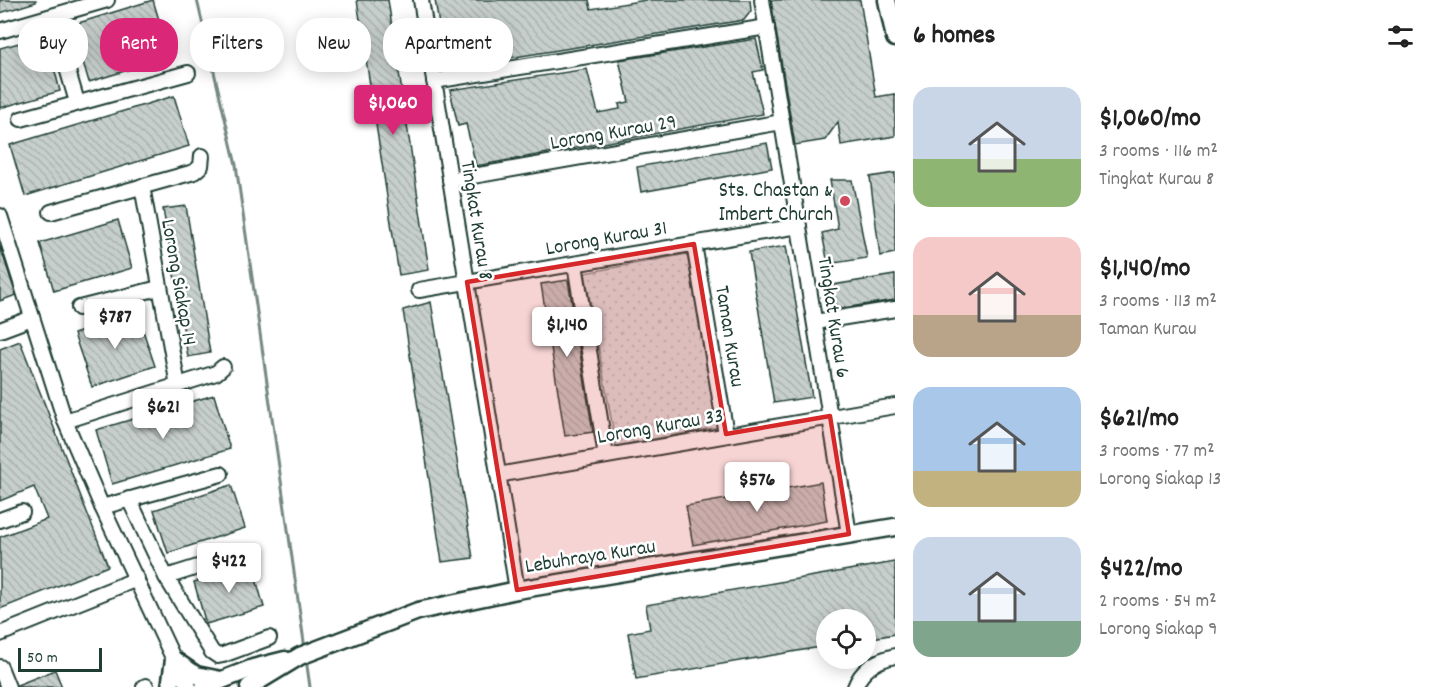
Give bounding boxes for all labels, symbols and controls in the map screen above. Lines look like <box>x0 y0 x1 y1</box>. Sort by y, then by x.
chip: Buy <box>18 18 88 72</box>
chip: Rent <box>100 18 178 72</box>
chip: Filters <box>190 18 284 72</box>
chip: New <box>296 18 371 72</box>
chip: Apartment <box>383 18 513 72</box>
text: 6 homes <box>913 18 995 55</box>
icon: filters <box>1384 20 1417 53</box>
pin: $1,060 <box>344 85 442 136</box>
text: $1,060 <box>368 90 418 118</box>
text: $1,060/mo <box>1099 101 1201 138</box>
street label: Lorong Kurau 29 <box>548 108 679 160</box>
icon: home <box>961 111 1033 183</box>
text: 3 rooms · 116 m² <box>1099 138 1218 166</box>
street label: Tingkat Kurau 8 <box>451 158 499 282</box>
text: Tingkat Kurau 8 <box>1099 166 1214 194</box>
place label: Sts. Chastan & Imbert Church <box>718 177 833 231</box>
marker: Sts. Chastan & Imbert Church <box>838 194 852 208</box>
street label: Lorong Kurau 31 <box>543 215 670 265</box>
street label: Lorong Siakap 14 <box>151 217 203 348</box>
text: $1,140/mo <box>1099 251 1190 288</box>
street label: Tingkat Kurau 6 <box>808 255 856 380</box>
icon: home <box>961 261 1033 333</box>
street label: Taman Kurau <box>705 284 751 389</box>
text: 3 rooms · 113 m² <box>1099 288 1217 316</box>
pin: $787 <box>79 299 151 350</box>
text: $787 <box>98 304 132 332</box>
pin: $1,140 <box>518 307 616 358</box>
text: $1,140 <box>546 312 588 340</box>
text: Taman Kurau <box>1099 316 1197 344</box>
pin: $621 <box>127 389 199 440</box>
text: $621 <box>146 394 180 422</box>
text: $621/mo <box>1099 401 1179 438</box>
street label: Lorong Kurau 33 <box>595 402 726 454</box>
icon: home <box>961 411 1033 483</box>
text: 3 rooms · 77 m² <box>1099 438 1215 466</box>
pin: $576 <box>721 462 793 513</box>
text: Lorong Siakap 13 <box>1099 466 1221 494</box>
text: $576 <box>739 467 775 495</box>
street label: Lebuhraya Kurau <box>523 533 658 583</box>
pin: $422 <box>193 543 265 594</box>
text: $422 <box>211 548 247 576</box>
text: $422/mo <box>1099 551 1183 588</box>
icon: home <box>961 561 1033 633</box>
text: 2 rooms · 54 m² <box>1099 588 1217 616</box>
map controls <box>816 609 876 669</box>
button: locate <box>816 609 876 669</box>
text: Lorong Siakap 9 <box>1099 616 1217 644</box>
scale bar <box>18 645 102 672</box>
text: 50 m <box>27 647 58 670</box>

